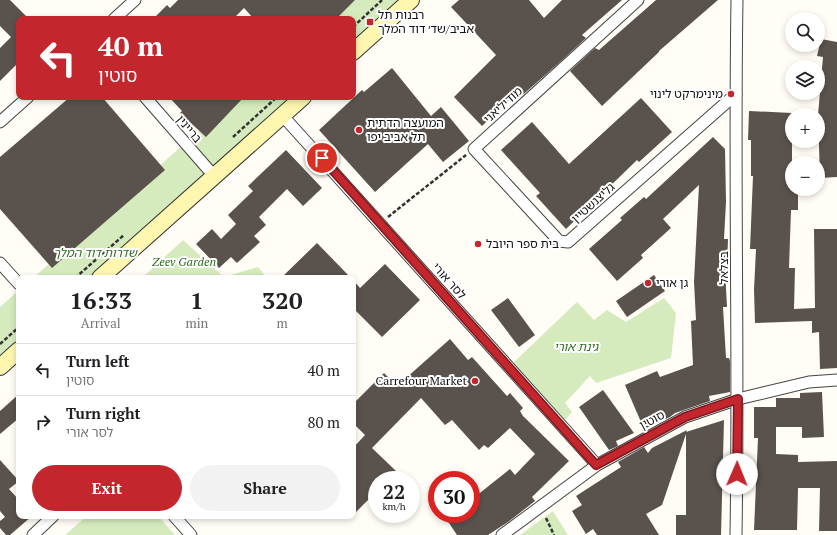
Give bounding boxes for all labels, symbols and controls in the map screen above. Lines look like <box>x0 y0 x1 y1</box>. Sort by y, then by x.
place label: רבנות תל אביב/שד׳ דוד המלך <box>378 7 474 36</box>
map controls <box>785 12 825 196</box>
button: search <box>785 12 825 52</box>
marker: רבנות תל אביב/שד׳ דוד המלך <box>365 17 375 27</box>
text: 40 m <box>98 27 163 64</box>
icon: left <box>32 32 84 84</box>
button: layers <box>785 60 825 100</box>
text: סוטין <box>98 63 137 87</box>
street label: מודיליאני <box>480 83 525 126</box>
place label: מינימרקט לינוי <box>650 86 723 101</box>
marker: מינימרקט לינוי <box>726 89 736 99</box>
button: + <box>785 108 825 148</box>
street label: בריינין <box>173 112 205 146</box>
place label: המועצה הדתית תל אביב יפו <box>367 115 444 144</box>
marker: המועצה הדתית תל אביב יפו <box>354 125 364 135</box>
pin <box>305 141 339 175</box>
icon: arrive <box>311 147 333 169</box>
button: − <box>785 156 825 196</box>
street label: גליצנשטיין <box>568 179 618 226</box>
place label: בית ספר היובל <box>486 236 559 251</box>
marker: בית ספר היובל <box>473 239 483 249</box>
park label: שדרות דוד המלך <box>53 245 138 260</box>
street label: בצלאל <box>716 251 731 285</box>
park label: Zeev Garden <box>152 254 216 269</box>
street label: לסר אורי <box>429 259 470 302</box>
place label: גן אורי <box>656 275 689 290</box>
marker: גן אורי <box>643 278 653 288</box>
text: 16:33 <box>69 284 132 316</box>
text: 1 <box>190 284 204 316</box>
text: 320 <box>262 284 302 316</box>
text: Arrival <box>81 314 121 332</box>
text: min <box>185 314 208 332</box>
text: m <box>277 314 288 332</box>
park label: גינת אורי <box>554 339 600 354</box>
text: Turn left <box>66 351 130 371</box>
icon: left <box>32 359 54 381</box>
text: 40 m <box>307 360 340 380</box>
text: סוטין <box>66 371 94 389</box>
place label: Carrefour Market <box>375 373 468 388</box>
marker: Carrefour Market <box>470 376 480 386</box>
text: Turn right <box>66 403 141 423</box>
street label: סוטין <box>637 407 667 432</box>
icon: right <box>32 411 54 433</box>
text: 80 m <box>307 412 340 432</box>
text: לסר אורי <box>66 423 113 441</box>
position arrow <box>716 453 758 495</box>
button: Exit <box>32 465 182 511</box>
button: Share <box>190 465 340 511</box>
speed limit sign: 30 <box>428 471 480 523</box>
text: 22 <box>383 478 405 505</box>
text: km/h <box>382 500 406 513</box>

